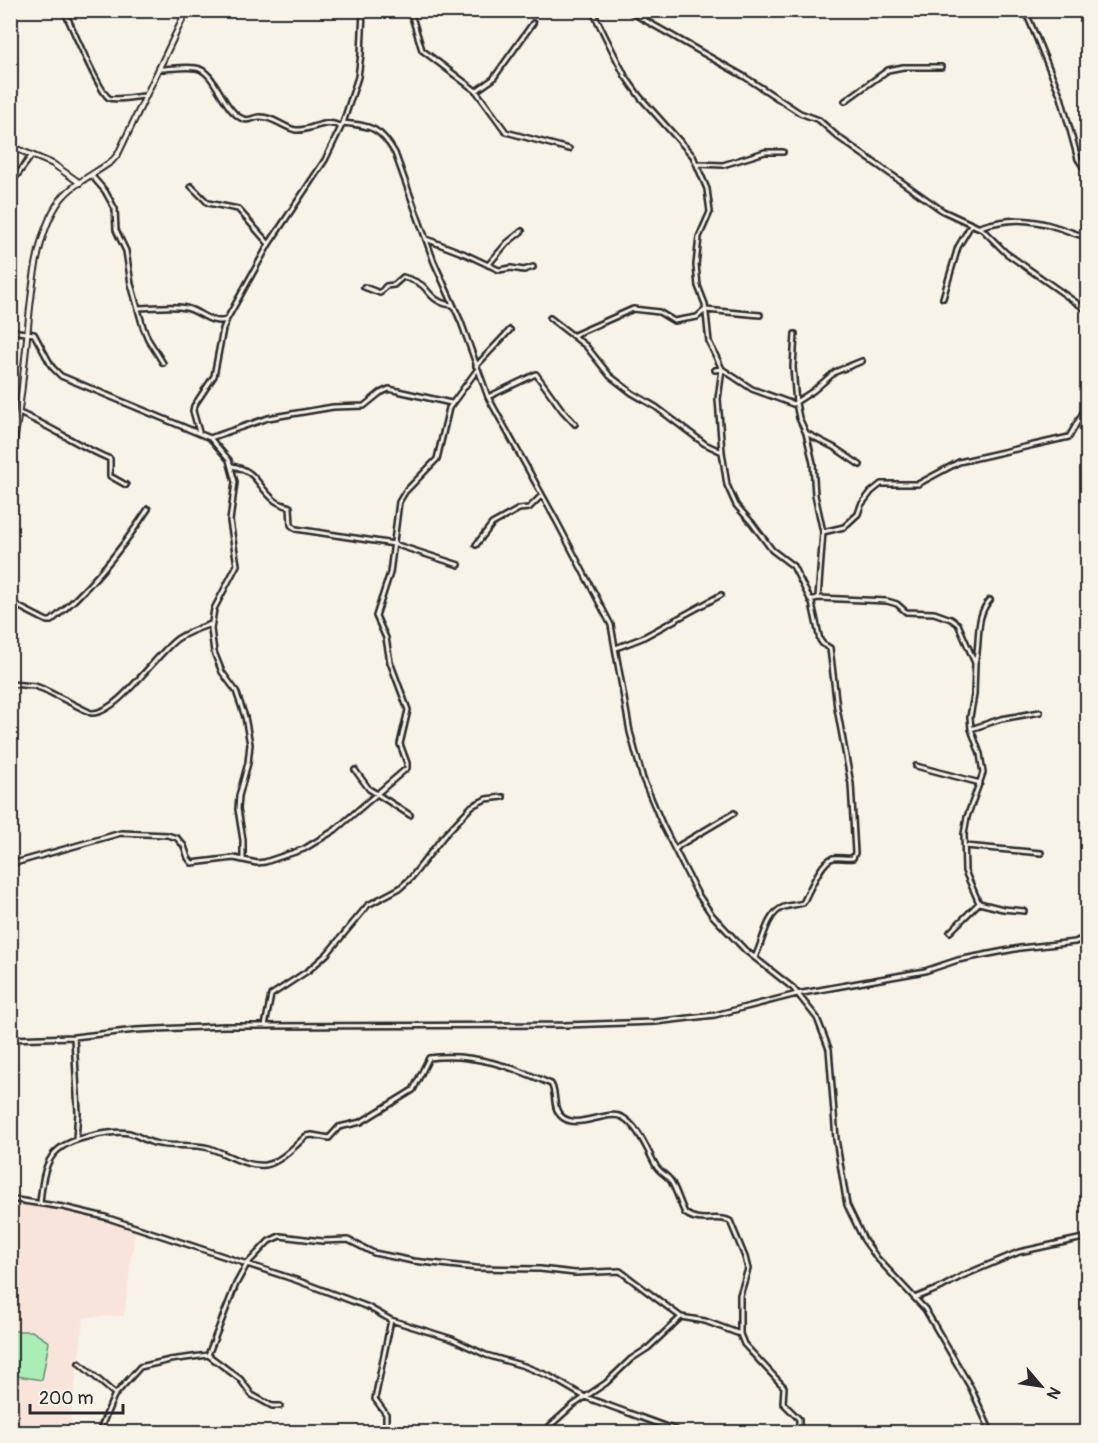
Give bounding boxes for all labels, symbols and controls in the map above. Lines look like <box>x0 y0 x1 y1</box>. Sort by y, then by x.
north arrow <box>1011 1356 1071 1416</box>
scale bar <box>30 1377 123 1415</box>
text: N <box>1042 1383 1065 1403</box>
text: 200 m <box>39 1387 94 1410</box>

